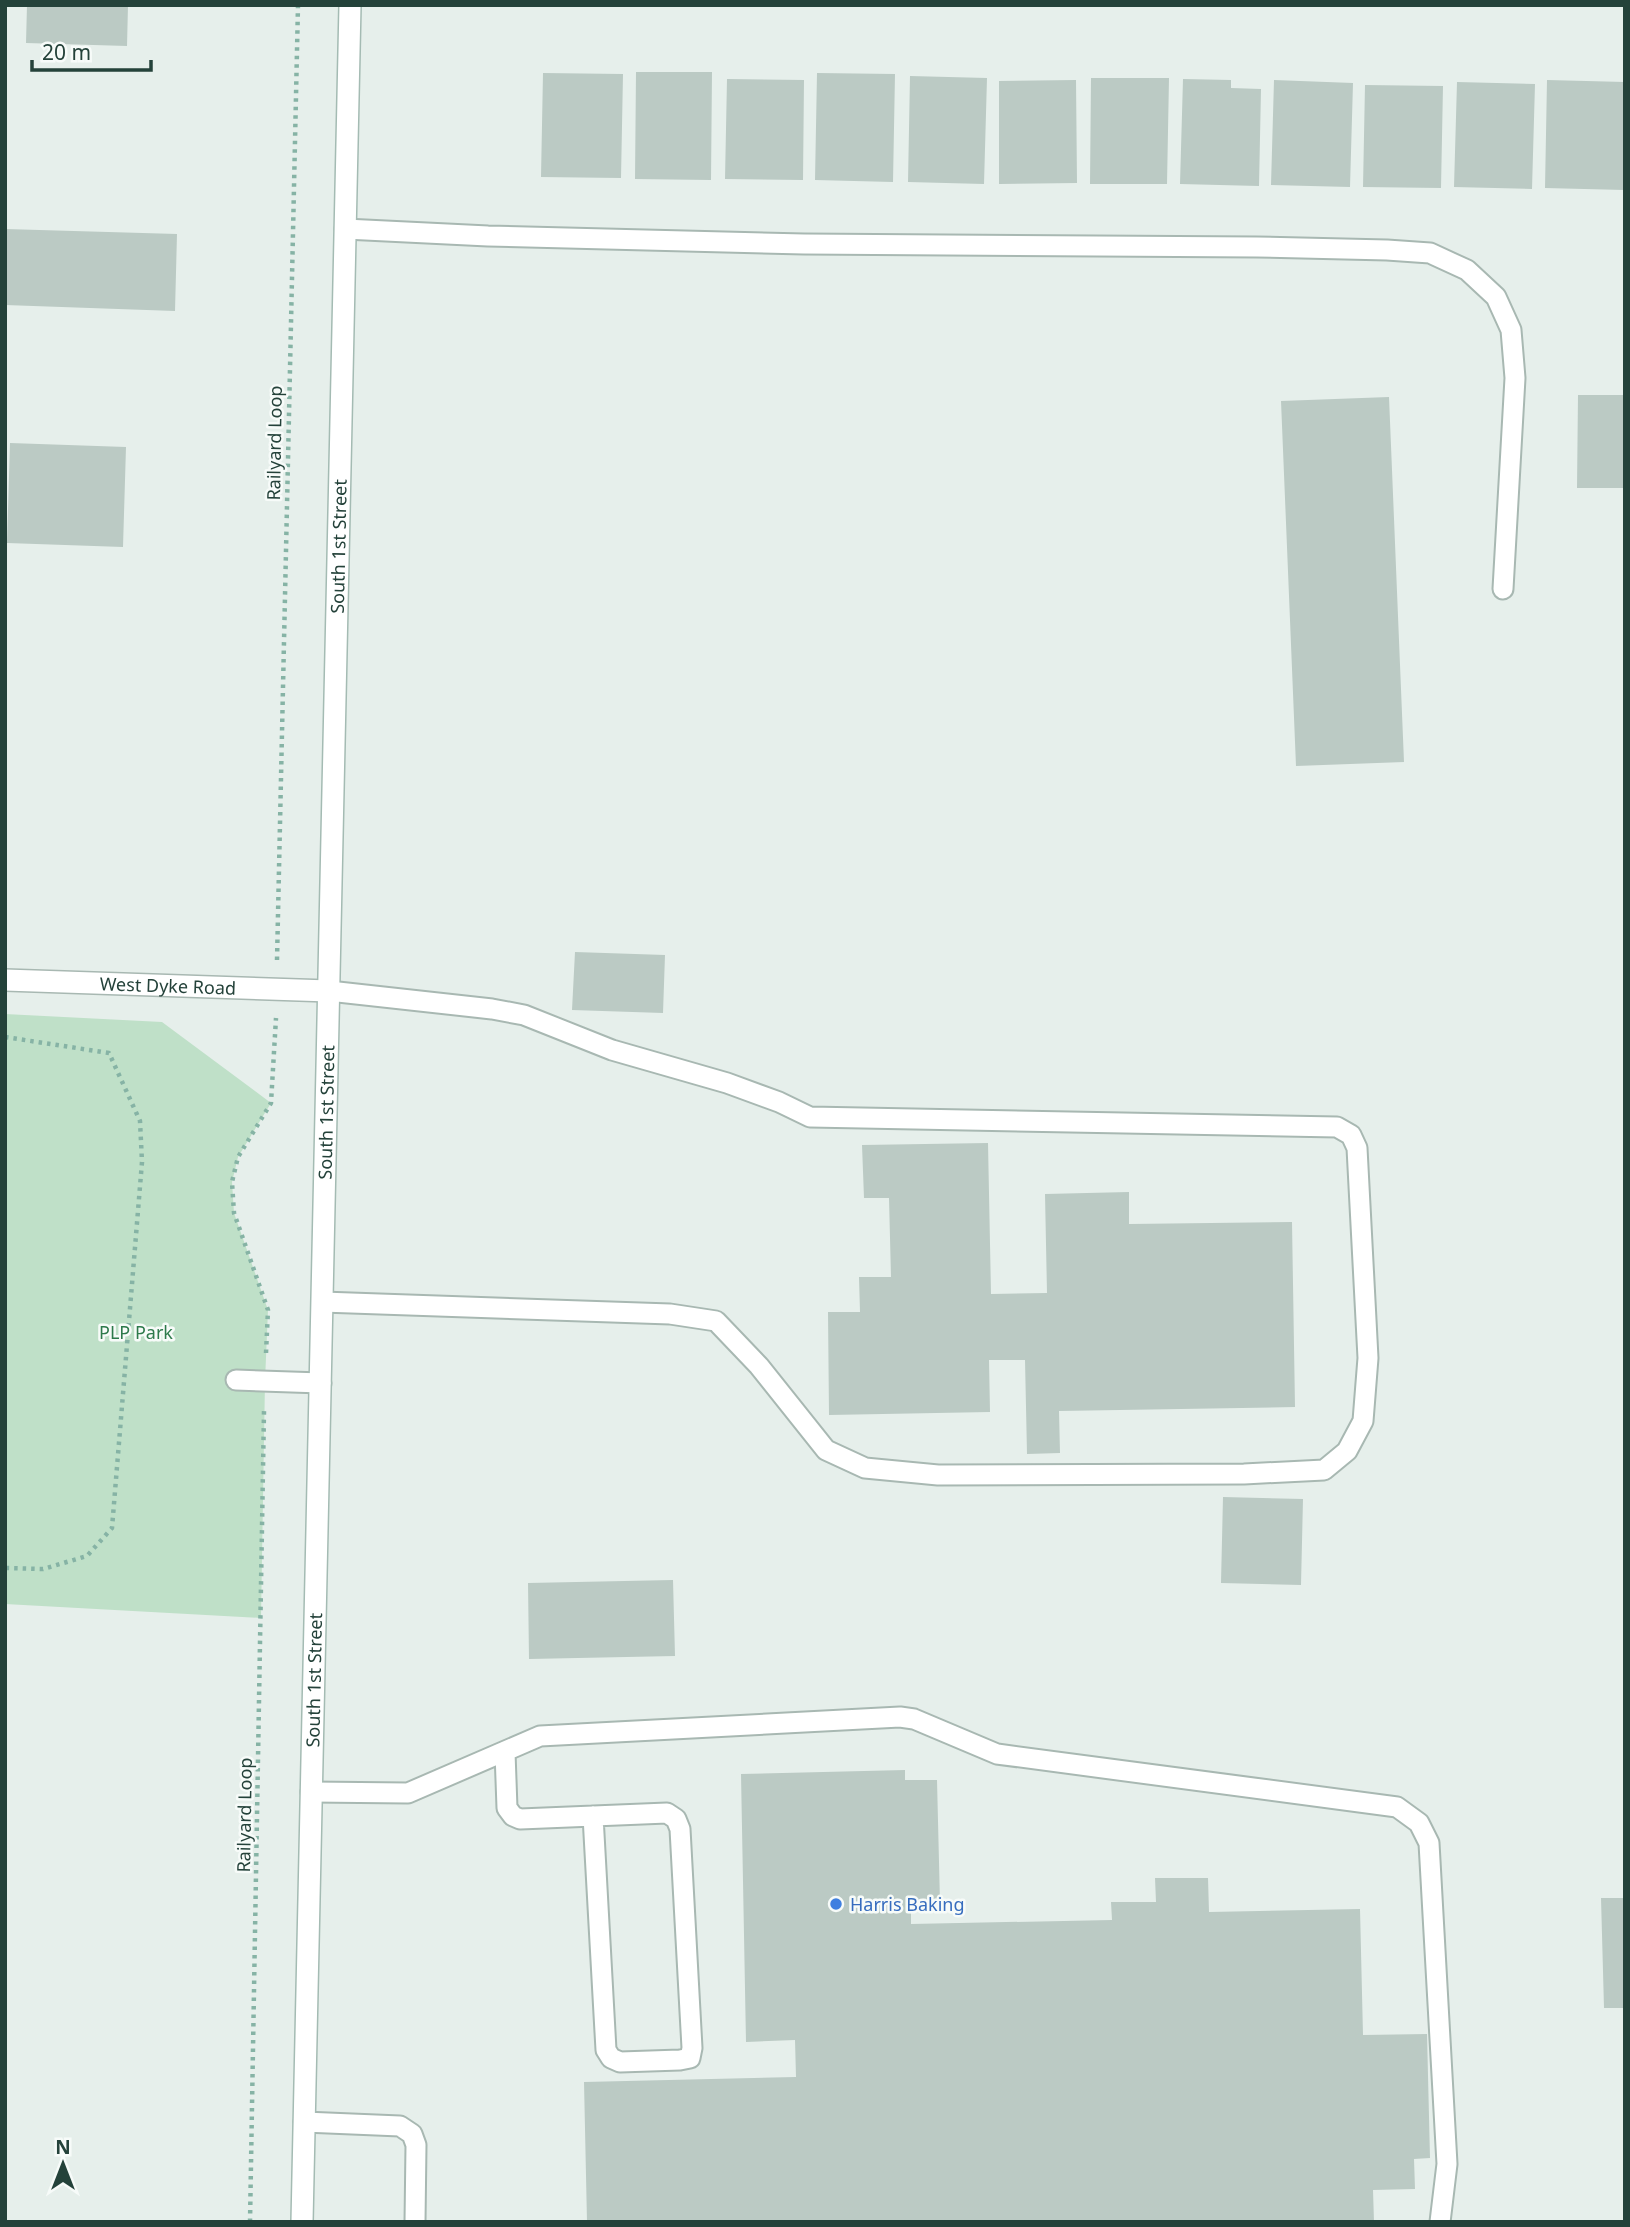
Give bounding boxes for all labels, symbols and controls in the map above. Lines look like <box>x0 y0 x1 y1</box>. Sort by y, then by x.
scale bar <box>32 28 150 72</box>
text: 20 m <box>42 38 91 66</box>
street label: Railyard Loop <box>261 385 287 501</box>
street label: South 1st Street <box>325 478 352 614</box>
street label: West Dyke Road <box>99 971 236 1000</box>
street label: South 1st Street <box>313 1044 339 1180</box>
park label: PLP Park <box>99 1320 173 1344</box>
street label: South 1st Street <box>300 1612 327 1748</box>
street label: Railyard Loop <box>231 1757 257 1873</box>
place label: Harris Baking <box>850 1892 965 1916</box>
marker: Harris Baking <box>828 1896 844 1912</box>
north arrow <box>28 2129 98 2199</box>
text: N <box>55 2134 71 2160</box>

